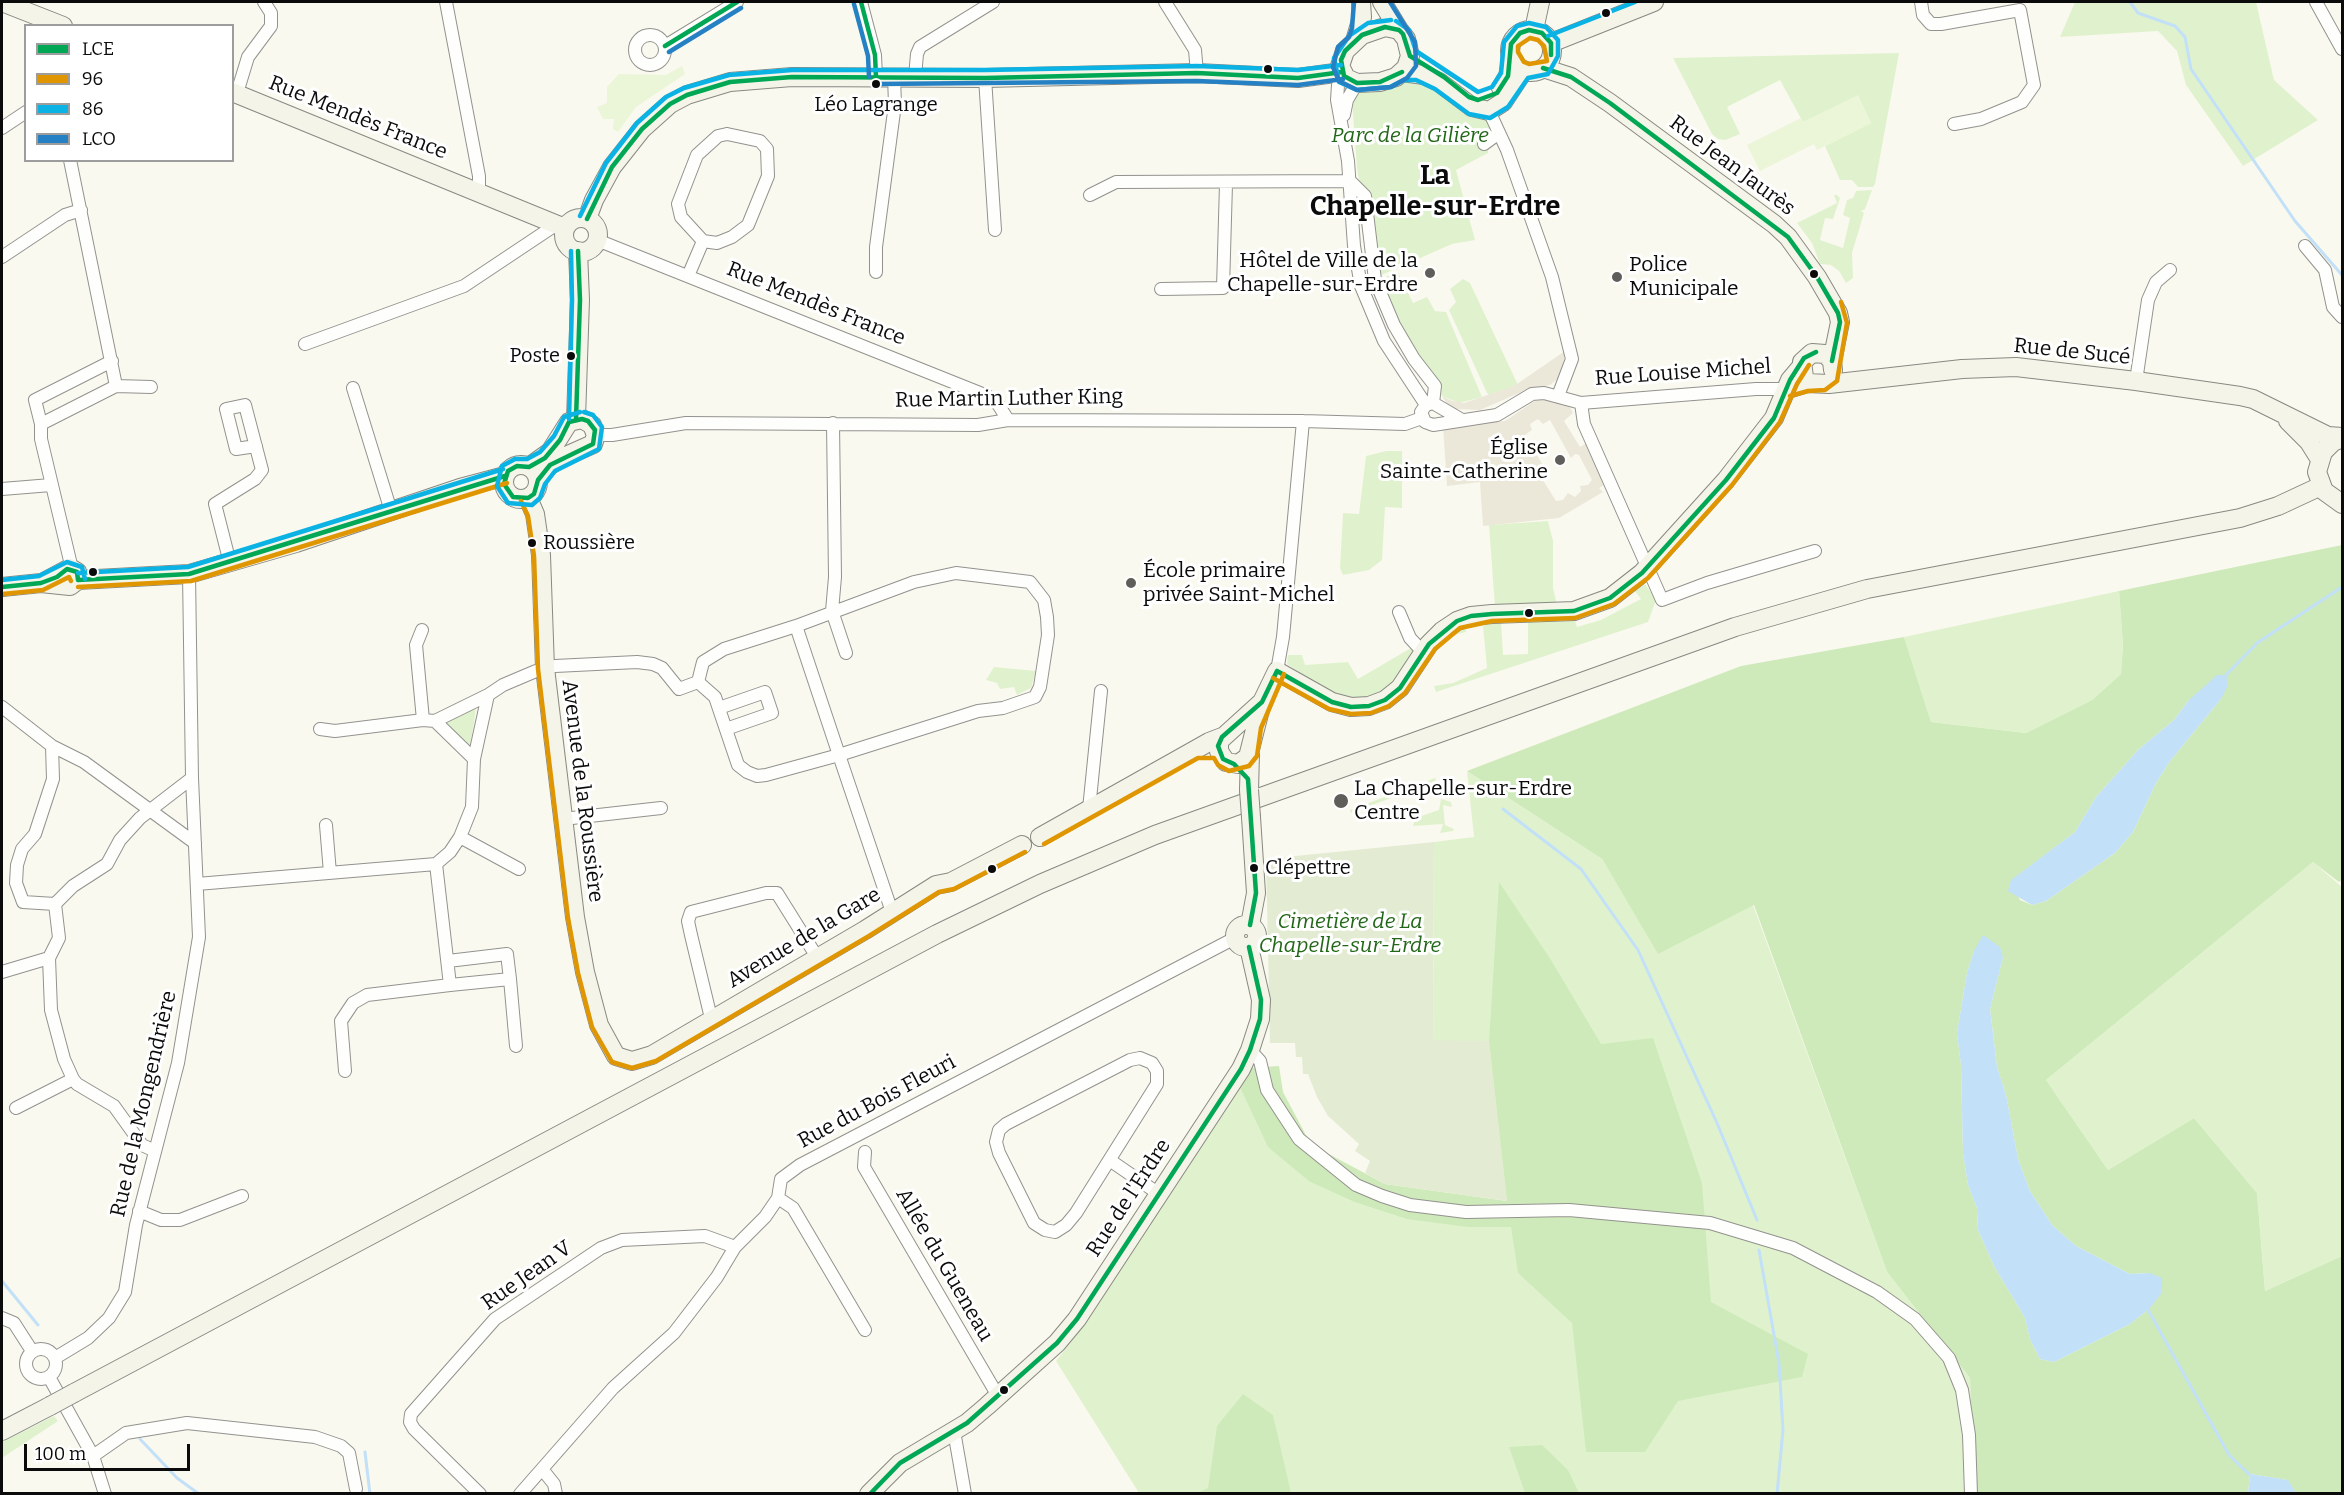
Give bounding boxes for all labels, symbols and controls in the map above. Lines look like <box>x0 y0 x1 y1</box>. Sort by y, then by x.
unlabelled marker <box>1600 7 1612 19</box>
legend <box>24 24 234 162</box>
text: LCE <box>82 38 114 60</box>
unlabelled marker <box>1262 63 1274 75</box>
text: 96 <box>82 68 103 90</box>
street label: Rue Mendès France <box>265 71 451 165</box>
marker: Léo Lagrange <box>870 78 882 90</box>
place label: Léo Lagrange <box>814 93 938 117</box>
text: 86 <box>82 98 103 120</box>
street label: Rue Jean Jaurès <box>1664 111 1800 221</box>
park label: Parc de la Gilière <box>1331 123 1489 149</box>
text: LCO <box>82 128 116 150</box>
district label: La Chapelle-sur-Erdre <box>1310 160 1560 223</box>
place label: Hôtel de Ville de la Chapelle-sur-Erdre <box>1227 248 1418 298</box>
place label: Police Municipale <box>1629 252 1739 302</box>
street label: Rue Mendès France <box>723 257 909 351</box>
marker: Hôtel de Ville de la Chapelle-sur-Erdre <box>1423 266 1437 280</box>
unlabelled marker <box>1808 268 1820 280</box>
marker: Police Municipale <box>1610 270 1624 284</box>
street label: Rue de Sucé <box>2012 333 2132 371</box>
place label: Poste <box>509 344 560 368</box>
marker: Poste <box>565 350 577 362</box>
street label: Rue Louise Michel <box>1594 354 1772 392</box>
street label: Rue Martin Luther King <box>895 384 1123 414</box>
place label: Église Sainte-Catherine <box>1380 435 1548 485</box>
marker: Église Sainte-Catherine <box>1553 453 1567 467</box>
place label: Roussière <box>543 531 635 555</box>
marker: Roussière <box>526 537 538 549</box>
place label: École primaire privée Saint-Michel <box>1143 558 1335 608</box>
unlabelled marker <box>87 566 99 578</box>
marker: École primaire privée Saint-Michel <box>1124 576 1138 590</box>
unlabelled marker <box>1523 607 1535 619</box>
street label: Avenue de la Roussière <box>556 678 608 904</box>
place label: La Chapelle-sur-Erdre Centre <box>1354 776 1572 826</box>
marker: La Chapelle-sur-Erdre Centre <box>1332 792 1350 810</box>
place label: Clépettre <box>1265 856 1351 880</box>
marker: Clépettre <box>1248 862 1260 874</box>
unlabelled marker <box>986 863 998 875</box>
street label: Avenue de la Gare <box>723 882 885 994</box>
park label: Cimetière de La Chapelle-sur-Erdre <box>1259 909 1441 959</box>
street label: Rue de la Mongendrière <box>106 989 182 1219</box>
street label: Rue du Bois Fleuri <box>794 1050 960 1154</box>
street label: Rue de l'Erdre <box>1082 1134 1176 1262</box>
street label: Allée du Gueneau <box>890 1184 998 1346</box>
street label: Rue Jean V <box>477 1236 577 1316</box>
unlabelled marker <box>998 1384 1010 1396</box>
scale bar <box>27 1432 194 1470</box>
text: 100 m <box>35 1443 86 1465</box>

